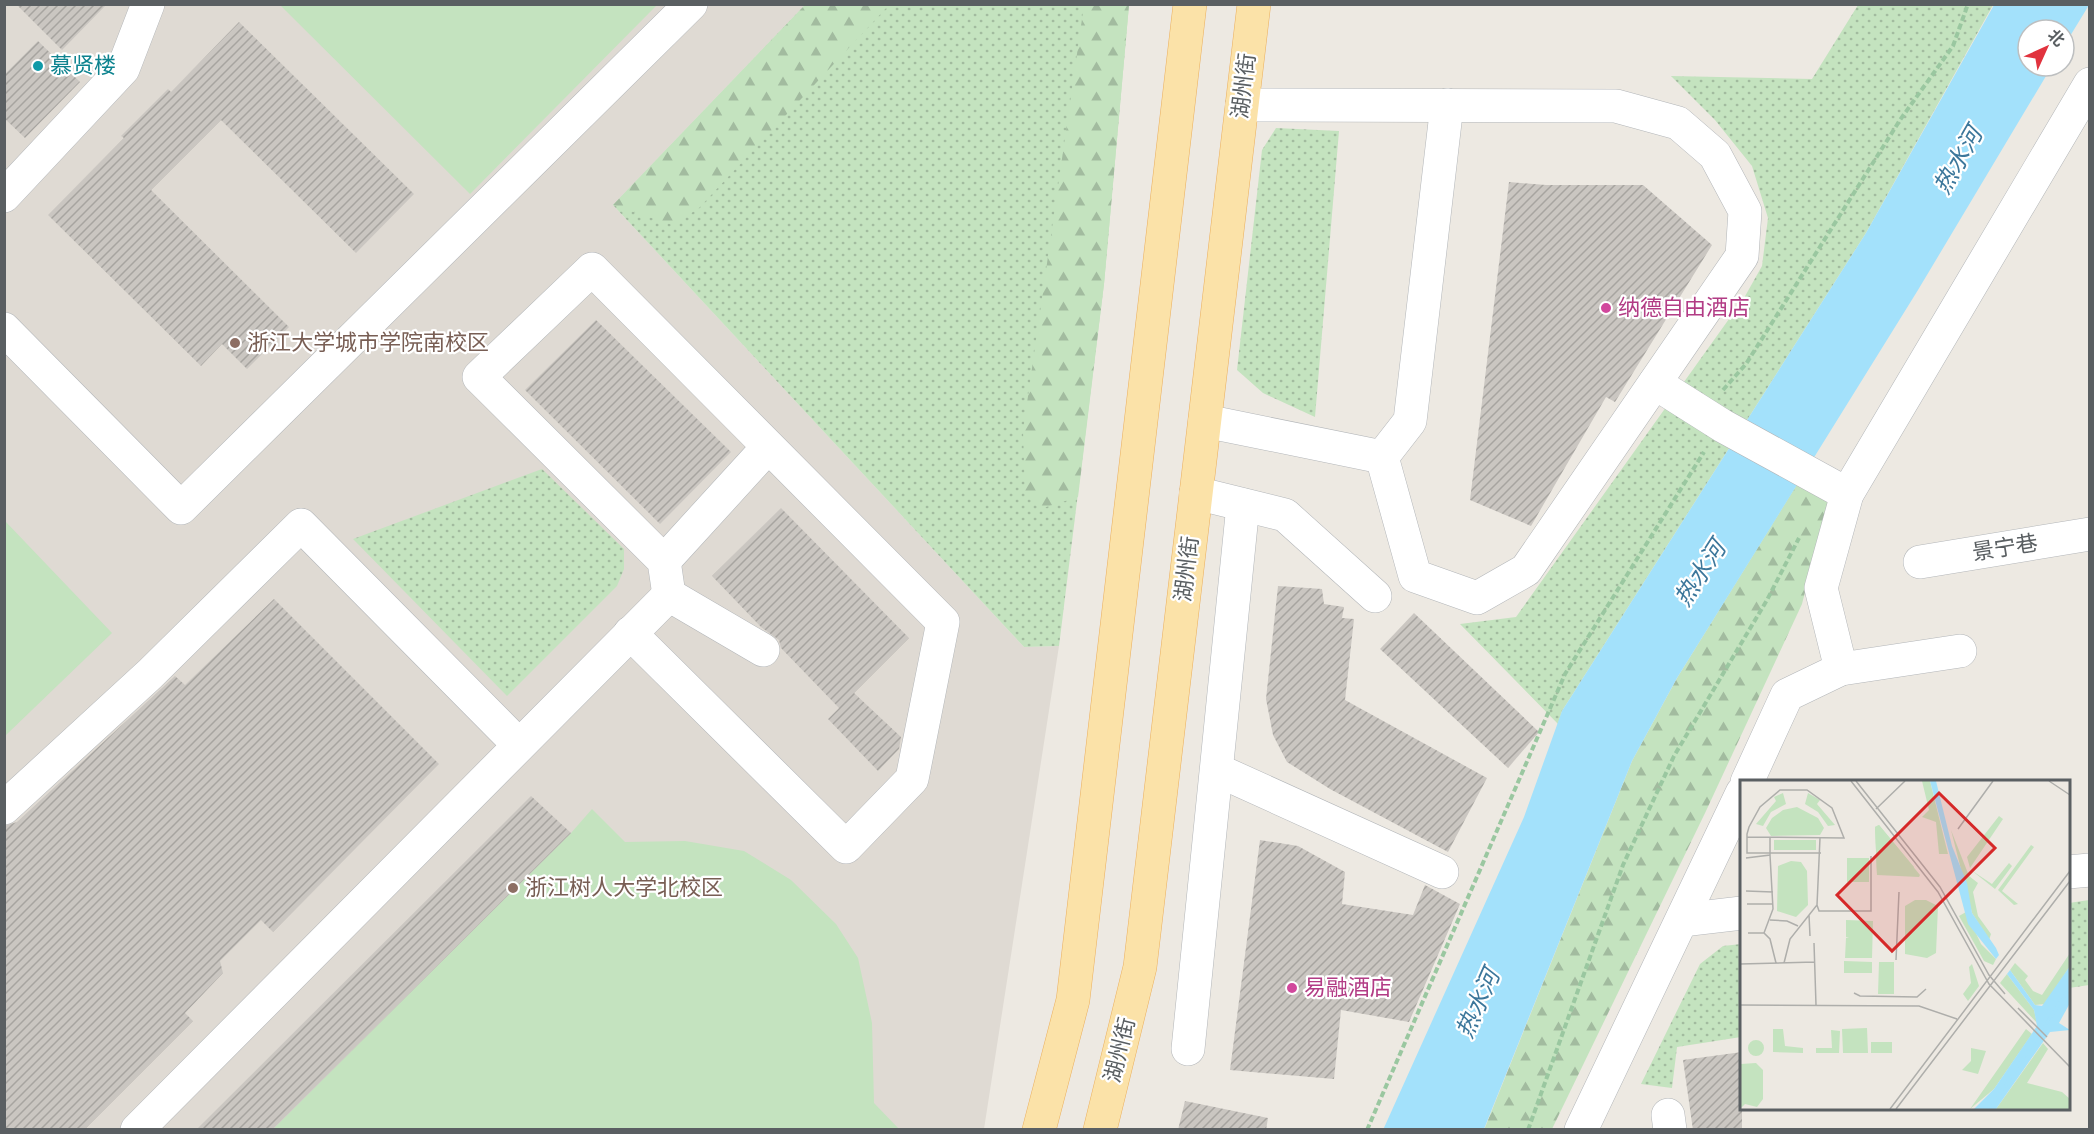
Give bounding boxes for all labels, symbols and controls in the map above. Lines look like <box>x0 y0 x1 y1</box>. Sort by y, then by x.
north arrow <box>2016 18 2076 78</box>
text: 北 <box>2045 26 2068 49</box>
street label: 湖州街 <box>1228 52 1259 120</box>
place label: 慕贤楼 <box>50 54 116 77</box>
marker: 慕贤楼 <box>31 59 45 73</box>
water label: 热水河 <box>1929 119 1989 198</box>
place label: 纳德自由酒店 <box>1618 296 1750 319</box>
marker: 纳德自由酒店 <box>1599 301 1613 315</box>
place label: 浙江大学城市学院南校区 <box>247 331 489 354</box>
marker: 浙江大学城市学院南校区 <box>228 336 242 350</box>
street label: 景宁巷 <box>1971 531 2039 564</box>
water label: 热水河 <box>1670 533 1733 611</box>
street label: 湖州街 <box>1171 535 1202 603</box>
inset map <box>1740 780 2070 1110</box>
place label: 浙江树人大学北校区 <box>525 876 723 899</box>
marker: 浙江树人大学北校区 <box>506 881 520 895</box>
water label: 热水河 <box>1452 962 1506 1042</box>
place label: 易融酒店 <box>1304 976 1392 999</box>
marker: 易融酒店 <box>1285 981 1299 995</box>
street label: 湖州街 <box>1100 1015 1139 1085</box>

